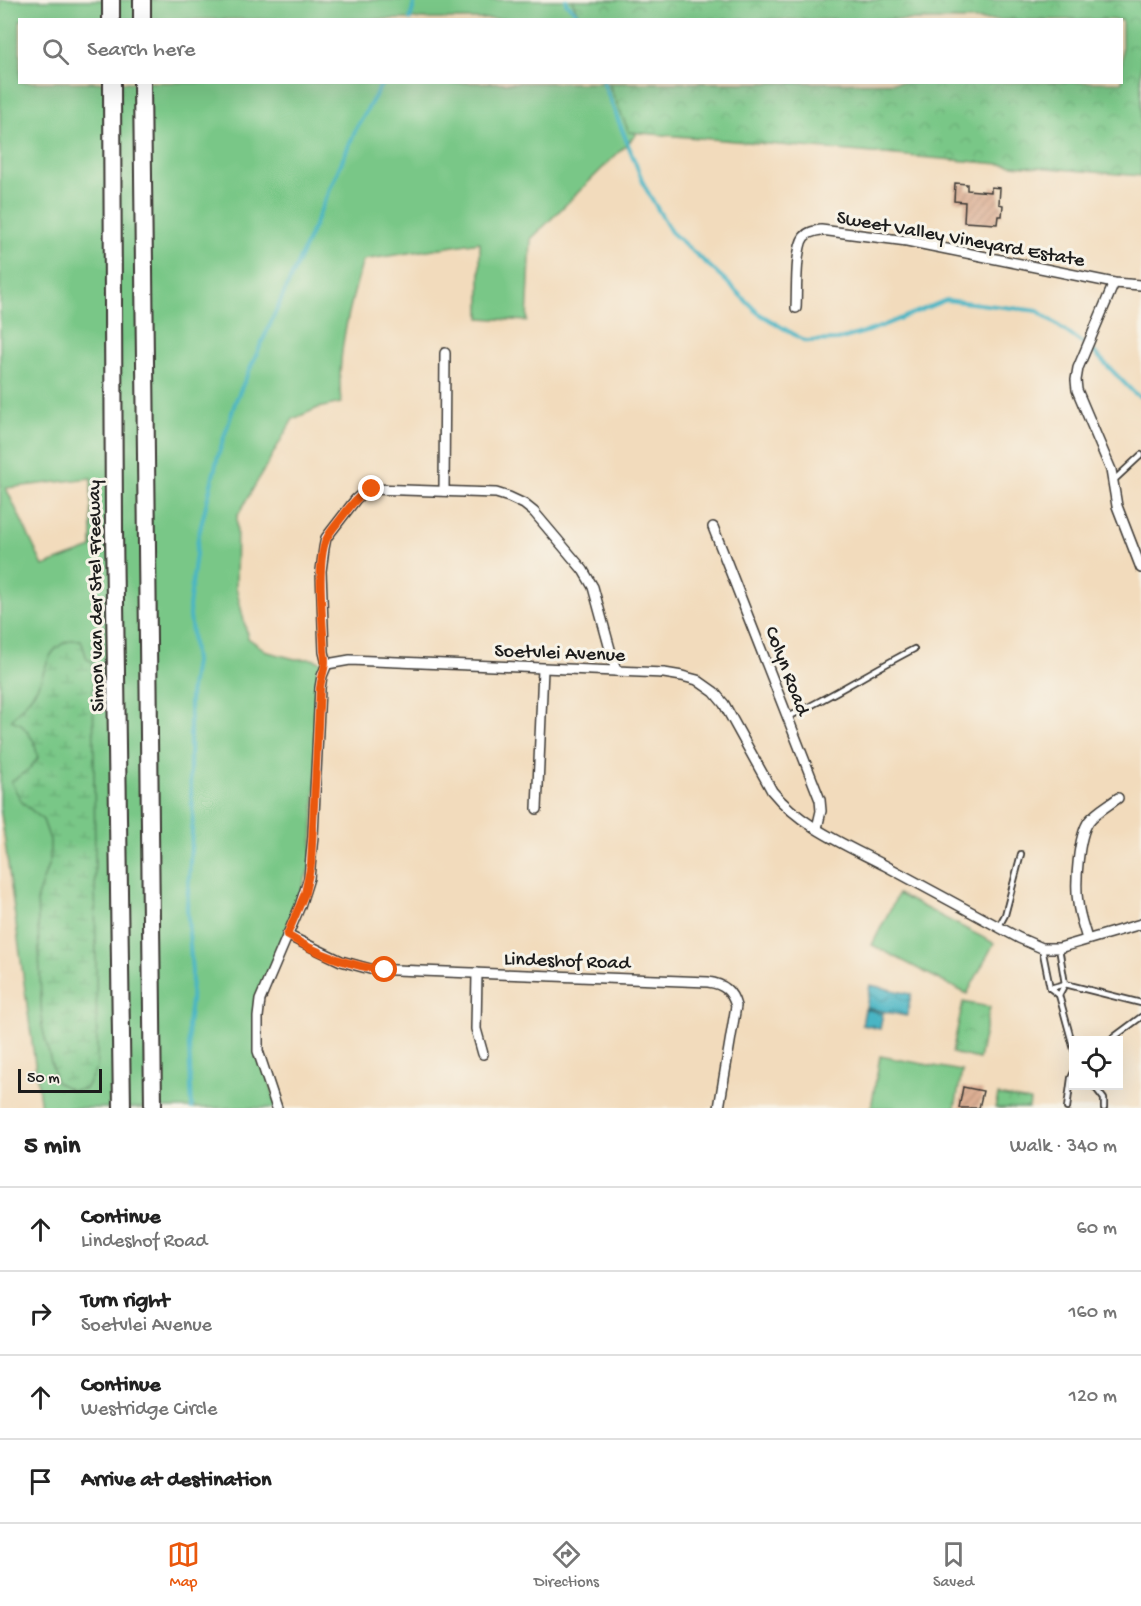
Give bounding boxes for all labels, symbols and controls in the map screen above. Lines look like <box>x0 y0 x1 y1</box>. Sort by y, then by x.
search box <box>18 18 1123 84</box>
icon: search <box>39 35 72 68</box>
text: Search here <box>87 38 195 64</box>
street label: Sweet Valley Vineyard Estate <box>835 207 1087 274</box>
route end <box>358 475 384 501</box>
street label: Simon van der Stel Freeway <box>84 480 111 712</box>
street label: Colyn Road <box>758 624 814 721</box>
street label: Soetvlei Avenue <box>494 641 626 668</box>
street label: Lindeshof Road <box>503 949 633 976</box>
route start <box>371 956 397 982</box>
map controls <box>1069 1036 1123 1090</box>
button: locate <box>1069 1036 1123 1090</box>
scale bar <box>18 1066 102 1094</box>
text: 50 m <box>27 1070 60 1089</box>
text: 5 min <box>24 1132 80 1163</box>
text: Walk · 340 m <box>1010 1136 1117 1159</box>
text: Continue <box>81 1205 161 1231</box>
icon: ahead <box>24 1213 57 1246</box>
text: 60 m <box>1077 1218 1117 1241</box>
text: Lindeshof Road <box>81 1231 207 1254</box>
text: Turn right <box>81 1289 169 1315</box>
icon: right <box>24 1297 57 1330</box>
text: 160 m <box>1068 1302 1117 1325</box>
text: Soetvlei Avenue <box>81 1315 212 1338</box>
text: Continue <box>81 1373 161 1399</box>
icon: ahead <box>24 1381 57 1414</box>
text: 120 m <box>1069 1386 1117 1409</box>
text: Westridge Circle <box>81 1399 217 1422</box>
icon: arrive <box>24 1465 57 1498</box>
text: Arrive at destination <box>81 1468 271 1494</box>
tab: Map <box>167 1538 200 1593</box>
tab: Directions <box>534 1538 599 1593</box>
tab: Saved <box>933 1538 974 1593</box>

